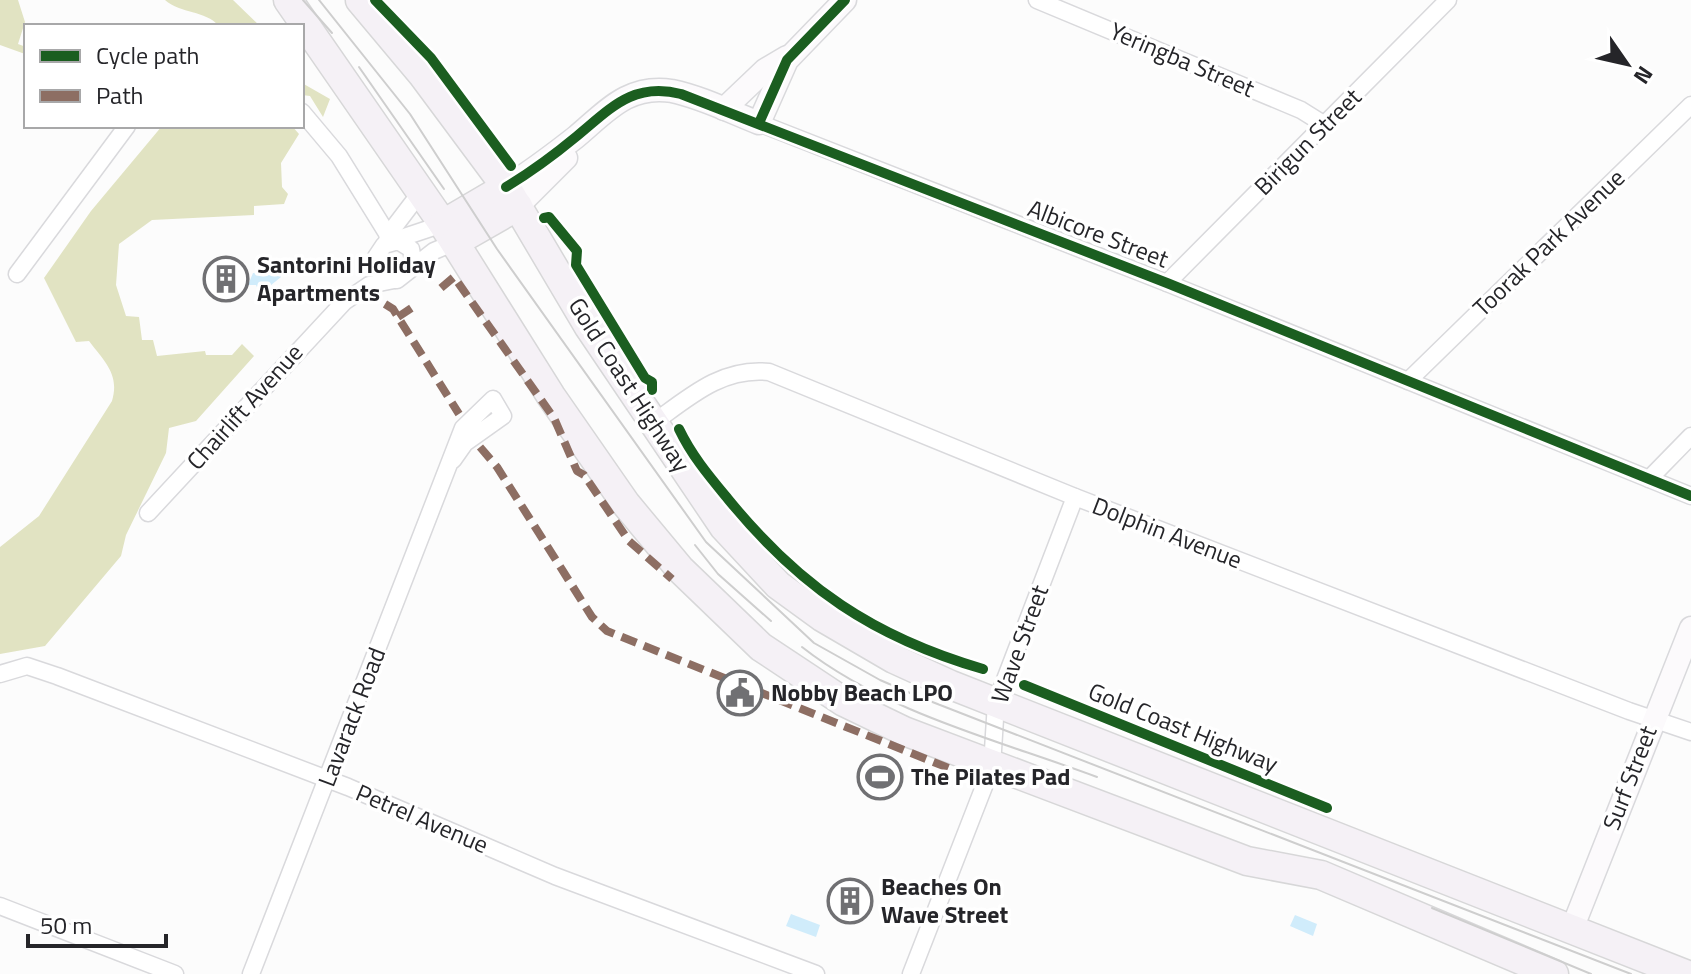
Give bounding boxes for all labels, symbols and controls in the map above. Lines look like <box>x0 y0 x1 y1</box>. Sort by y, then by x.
street label: Yeringba Street <box>1105 12 1261 106</box>
legend <box>24 24 304 128</box>
north arrow <box>1587 24 1667 104</box>
text: Cycle path <box>96 37 199 73</box>
text: N <box>1625 59 1662 91</box>
text: Path <box>96 77 143 113</box>
street label: Birigun Street <box>1246 79 1369 203</box>
street label: Toorak Park Avenue <box>1464 160 1632 324</box>
street label: Albicore Street <box>1023 190 1174 277</box>
place label: Santorini Holiday Apartments <box>257 246 436 310</box>
building icon: Santorini Holiday Apartments <box>202 255 250 303</box>
street label: Gold Coast Highway <box>560 290 700 479</box>
street label: Chairlift Avenue <box>178 335 311 477</box>
street label: Dolphin Avenue <box>1087 487 1247 577</box>
street label: Wave Street <box>981 579 1057 708</box>
street label: Lavarack Road <box>308 642 394 791</box>
public building icon: Nobby Beach LPO <box>716 669 764 717</box>
street label: Gold Coast Highway <box>1083 673 1284 782</box>
place label: Nobby Beach LPO <box>771 674 953 710</box>
street label: Surf Street <box>1593 720 1666 835</box>
sports icon: The Pilates Pad <box>856 753 904 801</box>
place label: The Pilates Pad <box>911 758 1071 794</box>
street label: Petrel Avenue <box>351 774 494 862</box>
place label: Beaches On Wave Street <box>881 868 1008 932</box>
building icon: Beaches On Wave Street <box>826 877 874 925</box>
scale bar <box>28 898 166 948</box>
text: 50 m <box>40 907 92 943</box>

